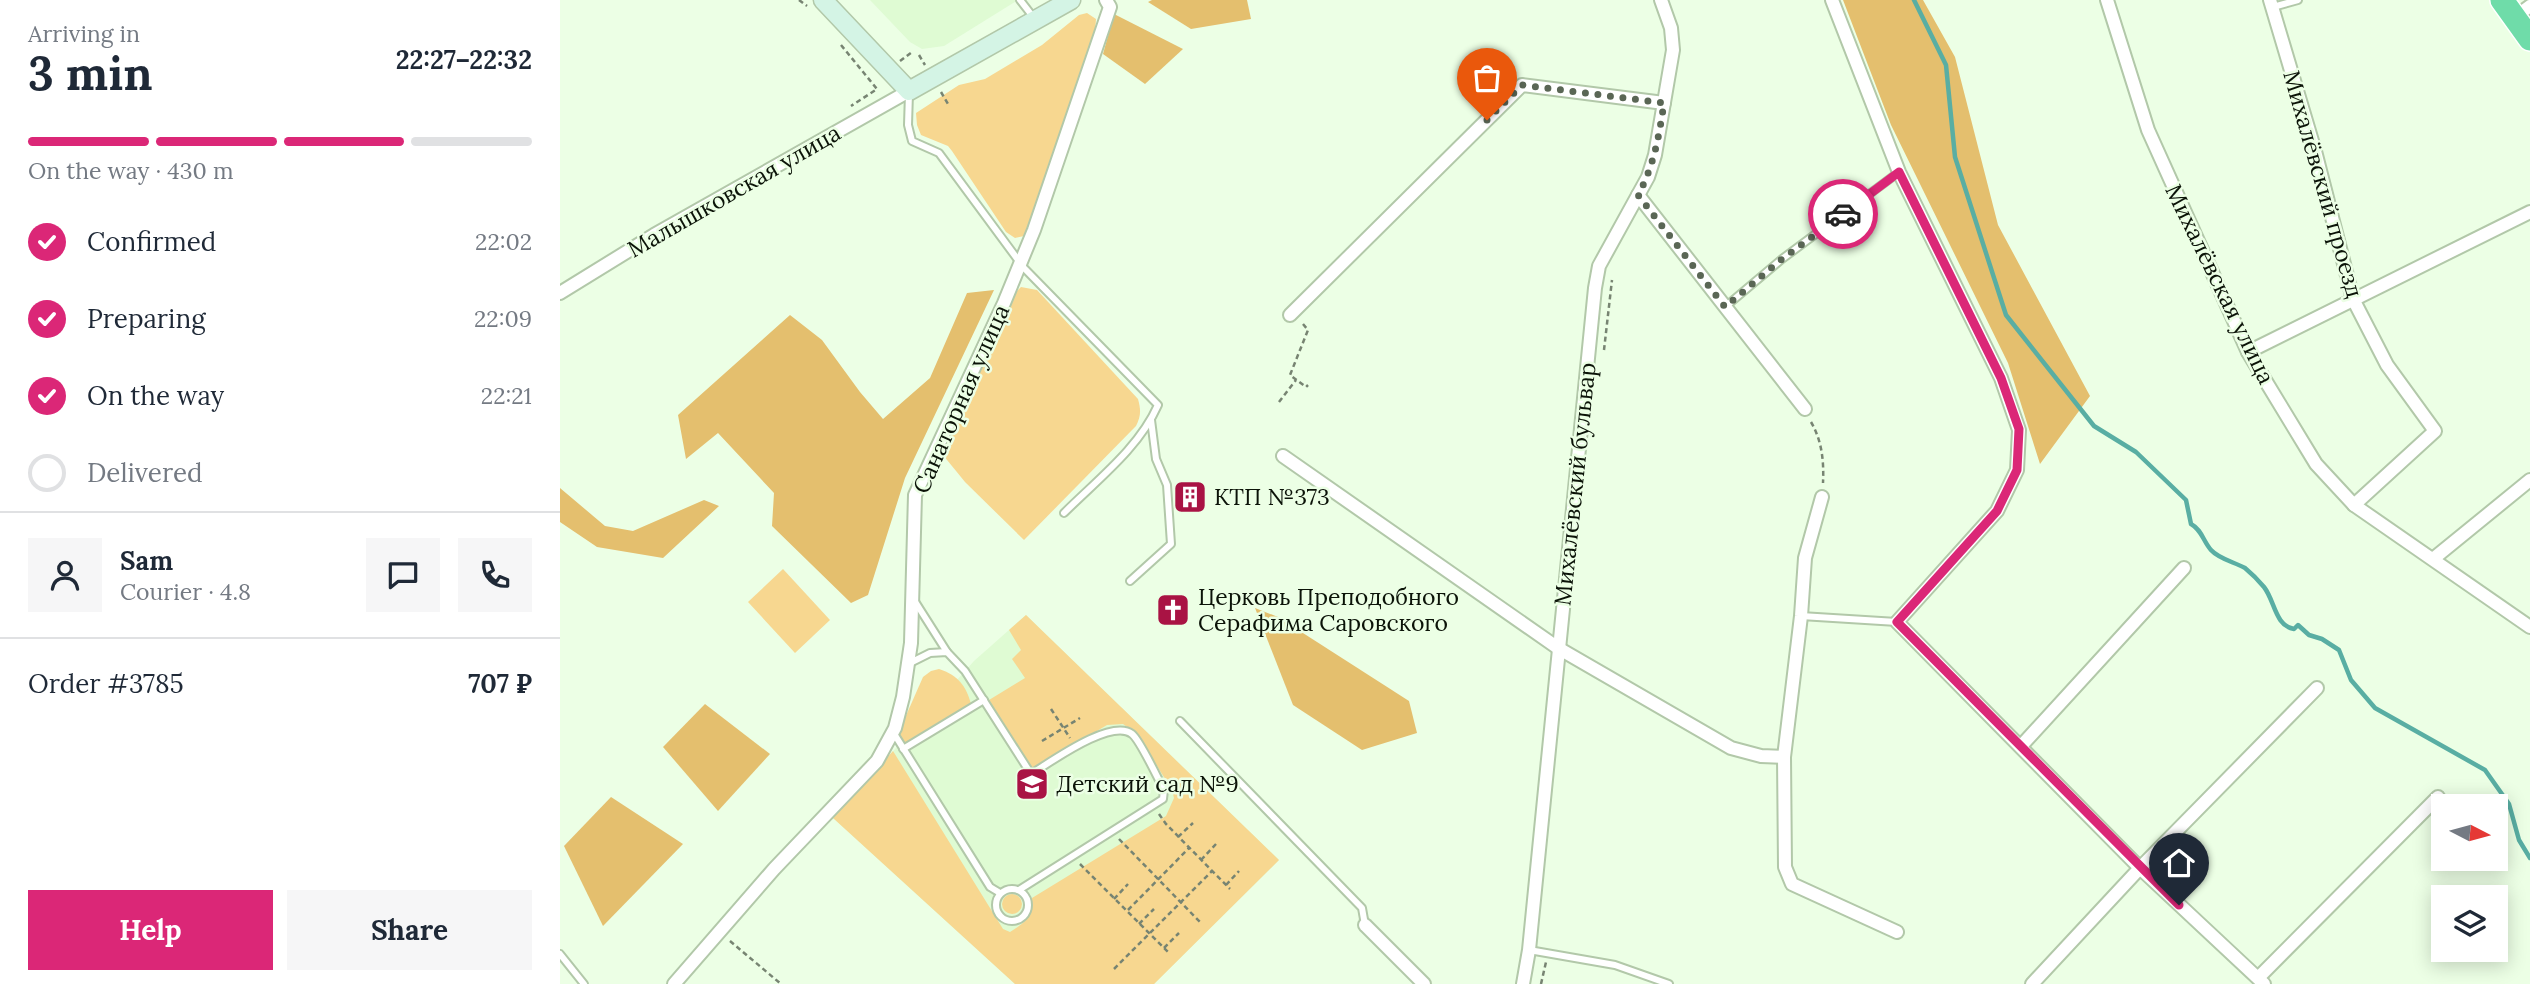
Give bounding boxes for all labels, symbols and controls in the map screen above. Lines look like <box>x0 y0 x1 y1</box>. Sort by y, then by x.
text: Arriving in <box>28 19 140 48</box>
text: 22:27–22:32 <box>396 43 532 76</box>
text: 3 min <box>28 44 153 103</box>
pin <box>1457 48 1517 120</box>
icon: bag <box>1468 59 1506 97</box>
street label: Михалёвский проезд <box>2277 67 2370 301</box>
street label: Малышковская улица <box>622 118 846 264</box>
text: On the way · 430 m <box>28 156 233 185</box>
courier <box>1808 179 1878 249</box>
street label: Михалёвская улица <box>2159 179 2282 389</box>
icon: car <box>1824 195 1862 233</box>
icon: check <box>28 223 66 261</box>
text: Confirmed <box>87 225 216 258</box>
text: 22:02 <box>475 227 532 256</box>
icon: check <box>28 300 66 338</box>
street label: Санаторная улица <box>906 300 1015 498</box>
text: Preparing <box>87 302 206 335</box>
text: 22:09 <box>474 304 532 333</box>
street label: Михалёвский бульвар <box>1547 361 1602 607</box>
icon: check <box>28 377 66 415</box>
text: On the way <box>87 379 224 412</box>
text: 22:21 <box>481 381 532 410</box>
text: Delivered <box>87 456 203 489</box>
building icon: КТП №373 <box>1171 478 1209 516</box>
place label: КТП №373 <box>1214 482 1330 511</box>
button: person <box>28 538 102 612</box>
button: chat <box>366 538 440 612</box>
button: phone <box>458 538 532 612</box>
text: Sam <box>120 544 173 577</box>
text: Courier · 4.8 <box>120 577 251 606</box>
place label: Церковь Преподобного Серафима Саровского <box>1198 582 1459 637</box>
church icon: Церковь Преподобного Серафима Саровского <box>1154 591 1192 629</box>
text: Order #3785 <box>28 667 184 700</box>
text: 707 ₽ <box>468 667 532 700</box>
school or university icon: Детский сад №9 <box>1013 765 1051 803</box>
place label: Детский сад №9 <box>1056 769 1239 798</box>
north arrow <box>2431 794 2508 872</box>
map controls <box>2431 794 2508 962</box>
pin <box>2149 833 2209 905</box>
icon: home <box>2160 844 2198 882</box>
button: layers <box>2431 885 2508 962</box>
button: Help <box>28 890 273 970</box>
button: Share <box>287 890 532 970</box>

